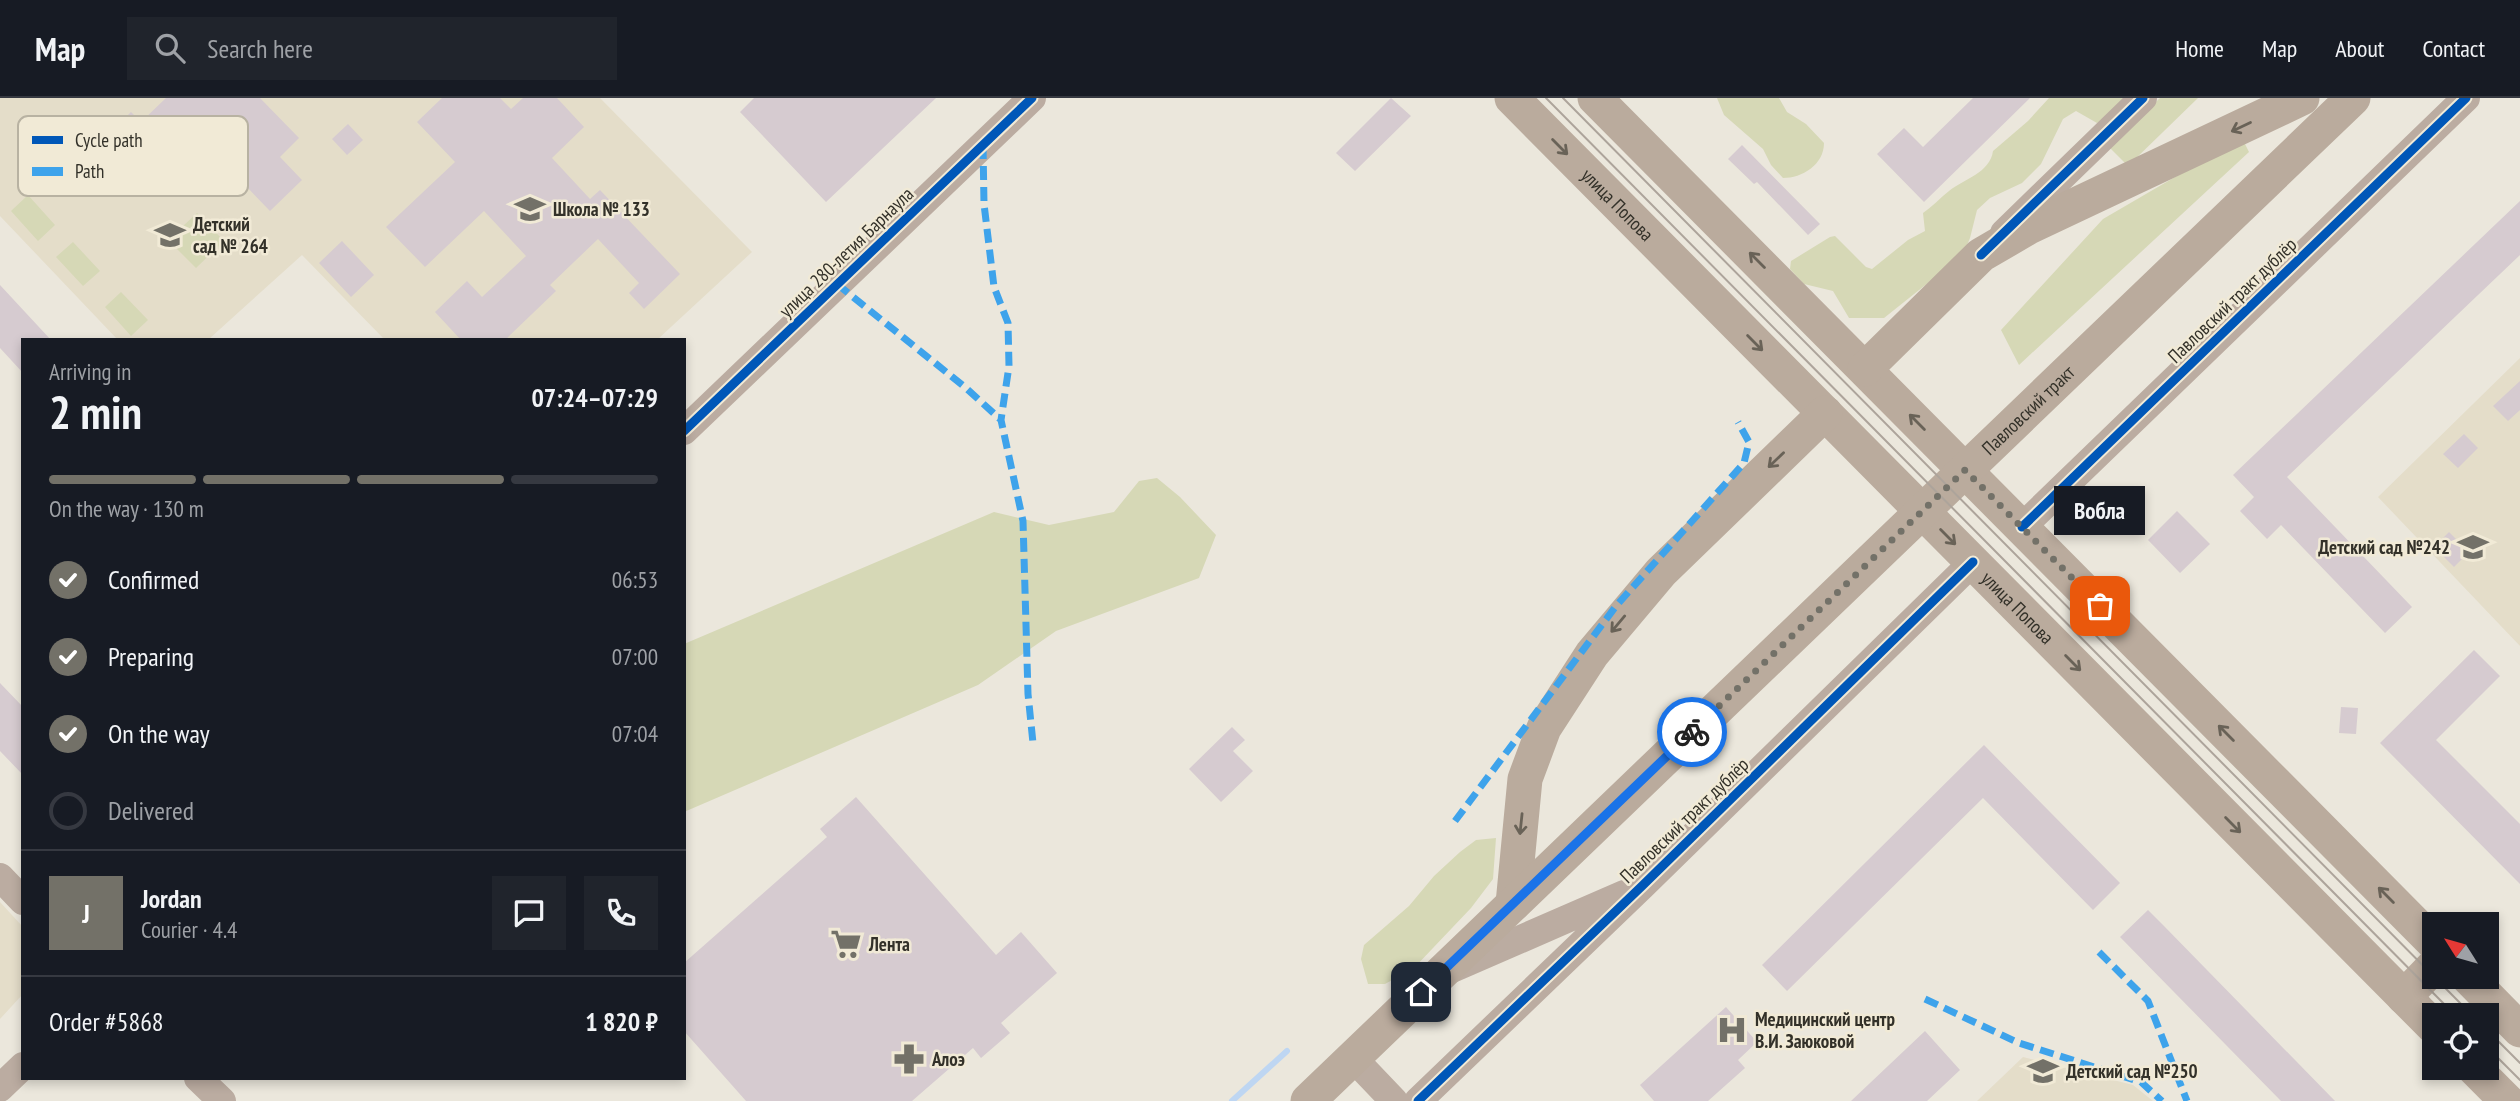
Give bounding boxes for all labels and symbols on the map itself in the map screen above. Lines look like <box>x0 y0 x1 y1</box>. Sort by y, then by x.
legend <box>18 116 248 196</box>
one-way arrow <box>2231 121 2252 134</box>
text: Cycle path <box>75 128 143 152</box>
one-way arrow <box>1552 138 1569 155</box>
text: Path <box>75 159 104 183</box>
street label: улица Попова <box>1576 163 1659 246</box>
street label: улица 280-летия Барнаула <box>774 182 918 322</box>
school or university icon: Школа № 133 <box>513 192 547 226</box>
place label: Школа № 133 <box>553 197 650 221</box>
place label: Детский сад № 264 <box>193 212 268 258</box>
school or university icon: Детский сад № 264 <box>153 218 187 252</box>
street label: Павловский тракт дублёр <box>2162 232 2302 368</box>
one-way arrow <box>1749 252 1766 269</box>
one-way arrow <box>1747 334 1764 351</box>
street label: Павловский тракт <box>1977 359 2080 460</box>
one-way arrow <box>1909 413 1926 430</box>
one-way arrow <box>1767 452 1784 469</box>
callout: Вобла <box>2054 487 2146 536</box>
one-way arrow <box>1939 529 1956 546</box>
school or university icon: Детский сад №242 <box>2456 530 2490 564</box>
place label: Детский сад №242 <box>2318 535 2450 559</box>
street label: улица Попова <box>1977 566 2059 649</box>
pin <box>2070 576 2130 636</box>
one-way arrow <box>1610 614 1626 632</box>
one-way arrow <box>2064 654 2081 671</box>
courier <box>1657 697 1727 767</box>
one-way arrow <box>2218 725 2235 742</box>
street label: Павловский тракт дублёр <box>1614 752 1754 888</box>
one-way arrow <box>1514 812 1527 835</box>
one-way arrow <box>2225 816 2242 833</box>
one-way arrow <box>2378 887 2395 904</box>
north arrow <box>2422 912 2499 989</box>
supermarket icon: Лента <box>829 927 863 961</box>
place label: Лента <box>868 932 910 956</box>
pin <box>1391 962 1451 1022</box>
place label: Медицинский центр В.И. Заюковой <box>1755 1007 1895 1053</box>
hospital icon: Медицинский центр В.И. Заюковой <box>1715 1013 1749 1047</box>
pharmacy icon: Алоэ <box>892 1042 926 1076</box>
place label: Алоэ <box>931 1047 965 1071</box>
school or university icon: Детский сад №250 <box>2026 1054 2060 1088</box>
place label: Детский сад №250 <box>2066 1059 2198 1083</box>

